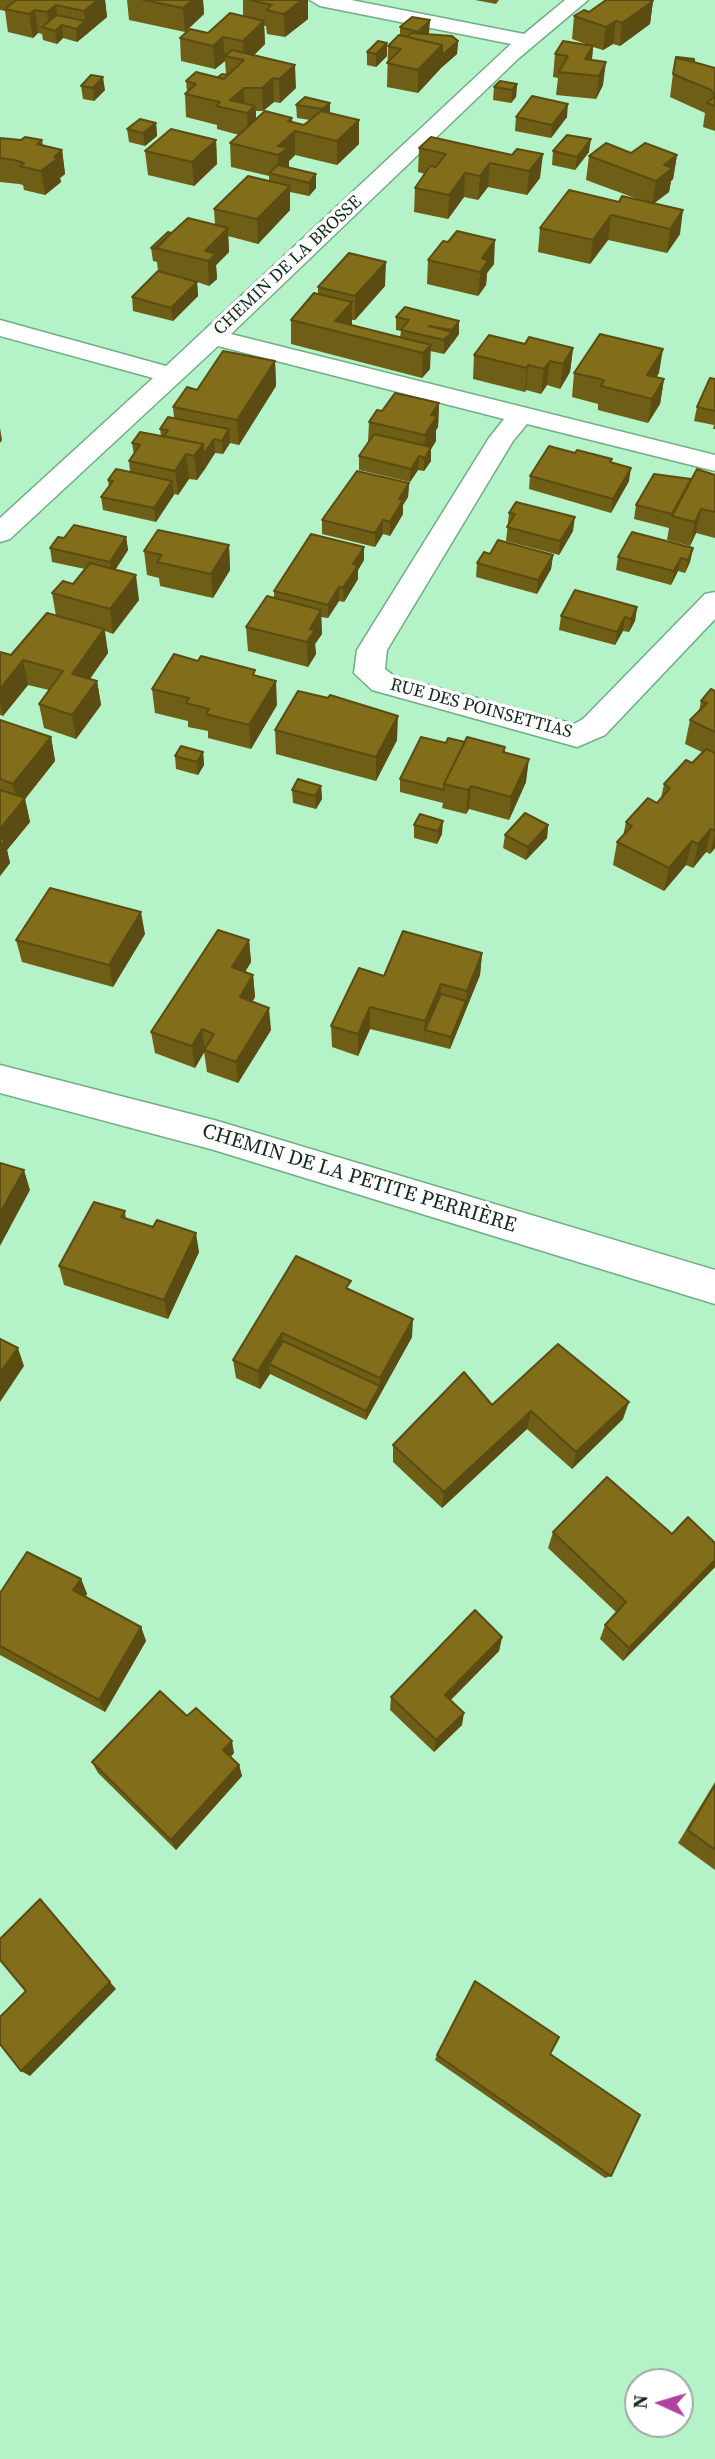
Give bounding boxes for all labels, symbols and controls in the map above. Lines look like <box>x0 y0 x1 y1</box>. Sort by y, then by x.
street label: CHEMIN DE LA BROSSE <box>209 192 367 340</box>
street label: RUE DES POINSETTIAS <box>388 674 574 744</box>
street label: CHEMIN DE LA PETITE PERRIÈRE <box>199 1119 519 1239</box>
north arrow <box>624 2368 694 2438</box>
text: N <box>627 2394 653 2409</box>

